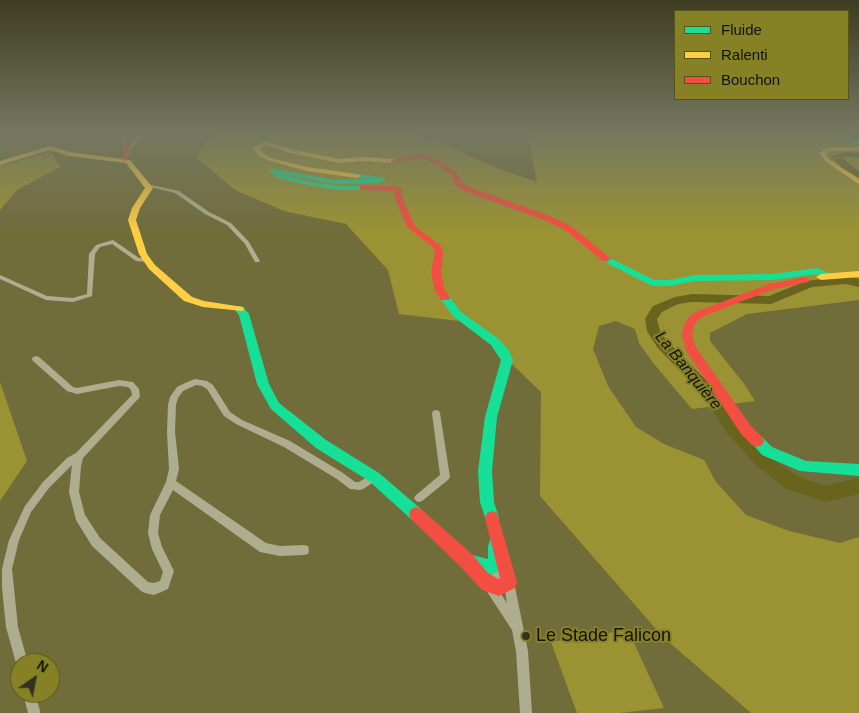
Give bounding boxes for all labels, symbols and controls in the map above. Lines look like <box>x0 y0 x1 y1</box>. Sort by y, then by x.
legend <box>674 10 849 100</box>
text: Fluide <box>721 21 762 38</box>
text: Ralenti <box>721 46 768 63</box>
text: Bouchon <box>721 71 780 88</box>
water label: La Banquière <box>651 328 725 414</box>
place label: Le Stade Falicon <box>536 625 671 647</box>
marker: Le Stade Falicon <box>520 630 532 642</box>
north arrow <box>10 653 60 703</box>
text: N <box>34 657 51 676</box>

